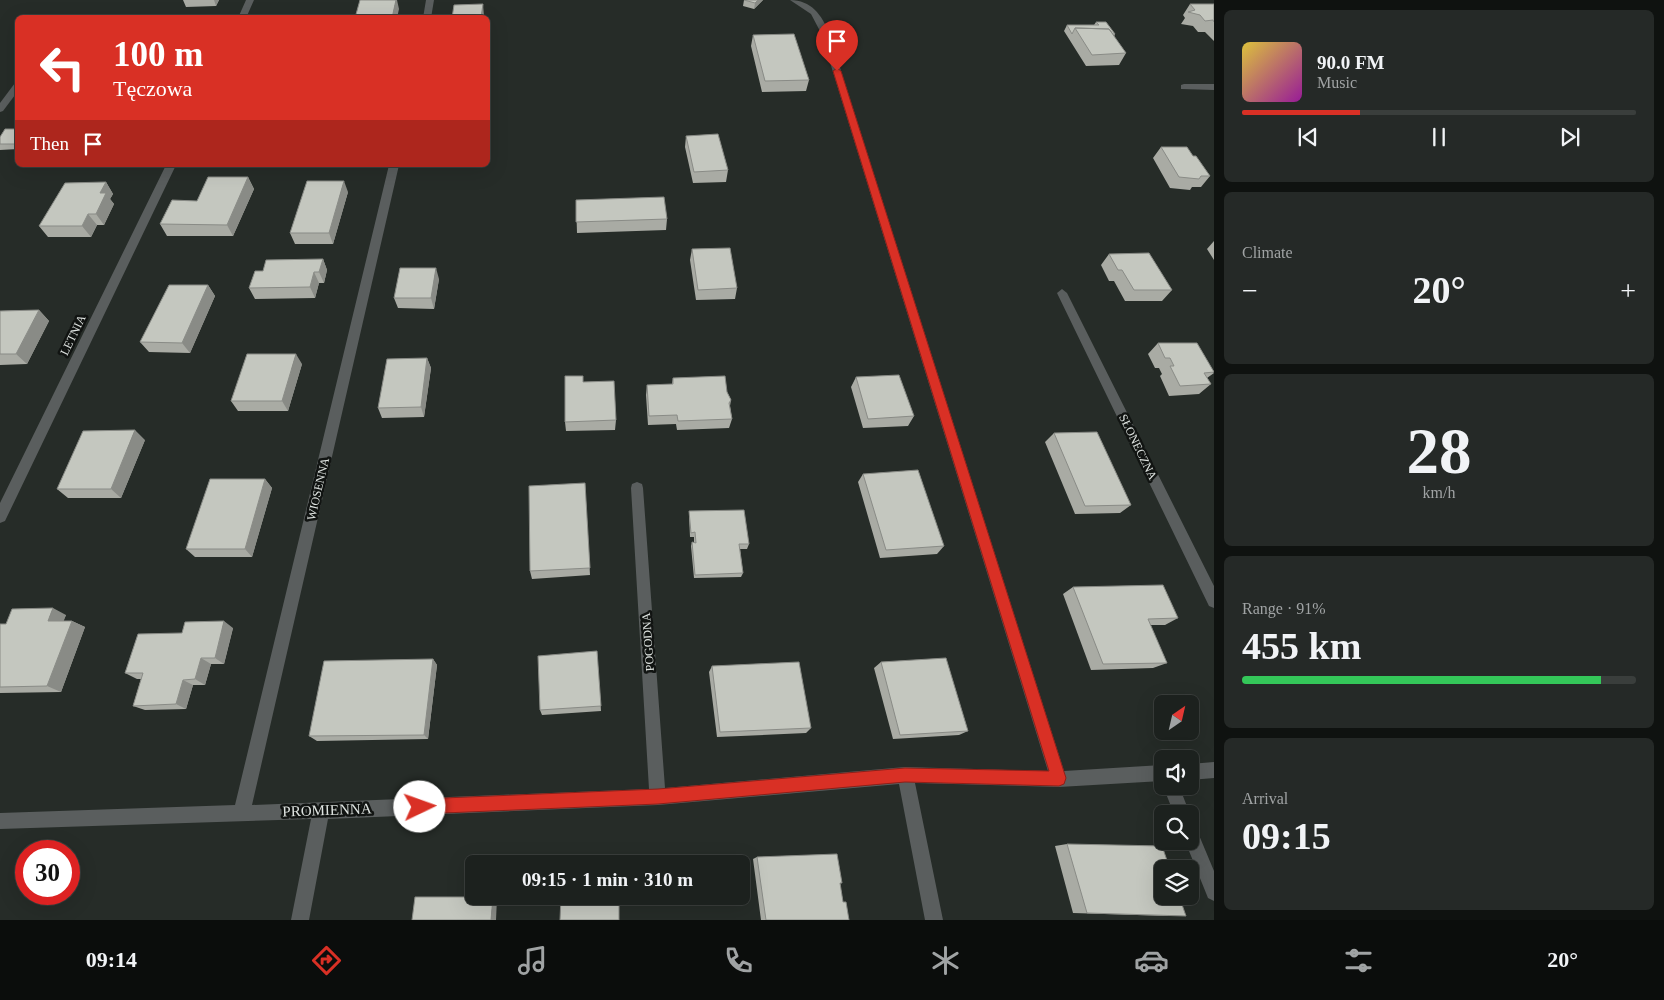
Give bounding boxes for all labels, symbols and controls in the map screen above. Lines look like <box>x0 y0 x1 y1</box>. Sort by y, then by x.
pin <box>816 20 858 71</box>
icon: arrive <box>823 27 851 55</box>
icon: left <box>30 35 95 100</box>
text: 100 m <box>113 35 203 74</box>
text: 90.0 FM <box>1317 52 1385 73</box>
text: Music <box>1317 74 1357 91</box>
text: Tęczowa <box>113 76 192 101</box>
icon: previous <box>1294 123 1322 151</box>
icon: pause <box>1425 123 1453 151</box>
icon: next <box>1556 123 1584 151</box>
icon: arrive <box>79 130 107 158</box>
text: Then <box>30 133 69 154</box>
text: Climate <box>1242 244 1293 261</box>
text: 20° <box>1412 269 1466 311</box>
text: − <box>1242 275 1258 306</box>
text: + <box>1620 275 1636 306</box>
street label: LETNIA <box>57 312 89 358</box>
street label: SŁONECZNA <box>1116 412 1160 482</box>
text: 28 <box>1407 415 1472 487</box>
street label: WIOSENNA <box>304 456 332 522</box>
text: km/h <box>1423 484 1455 501</box>
text: Range · 91% <box>1242 600 1326 617</box>
street label: POGODNA <box>639 612 657 672</box>
text: 455 km <box>1242 625 1361 667</box>
north arrow <box>1154 695 1199 740</box>
map controls <box>1154 695 1199 905</box>
button: sound <box>1154 750 1199 795</box>
position arrow <box>393 780 445 832</box>
text: Arrival <box>1242 790 1288 807</box>
street label: PROMIENNA <box>282 800 372 820</box>
button: search <box>1154 805 1199 850</box>
text: 09:15 <box>1242 815 1331 857</box>
speed limit sign: 30 <box>15 840 80 905</box>
button: layers <box>1154 860 1199 905</box>
text: 09:15 · 1 min · 310 m <box>522 869 693 890</box>
icon: directions <box>309 943 344 978</box>
icon: music <box>515 943 550 978</box>
icon: phone <box>721 943 756 978</box>
icon: climate <box>928 943 963 978</box>
icon: car <box>1134 943 1169 978</box>
icon: filters <box>1341 943 1376 978</box>
text: 09:14 <box>86 947 137 972</box>
text: 20° <box>1547 947 1578 972</box>

